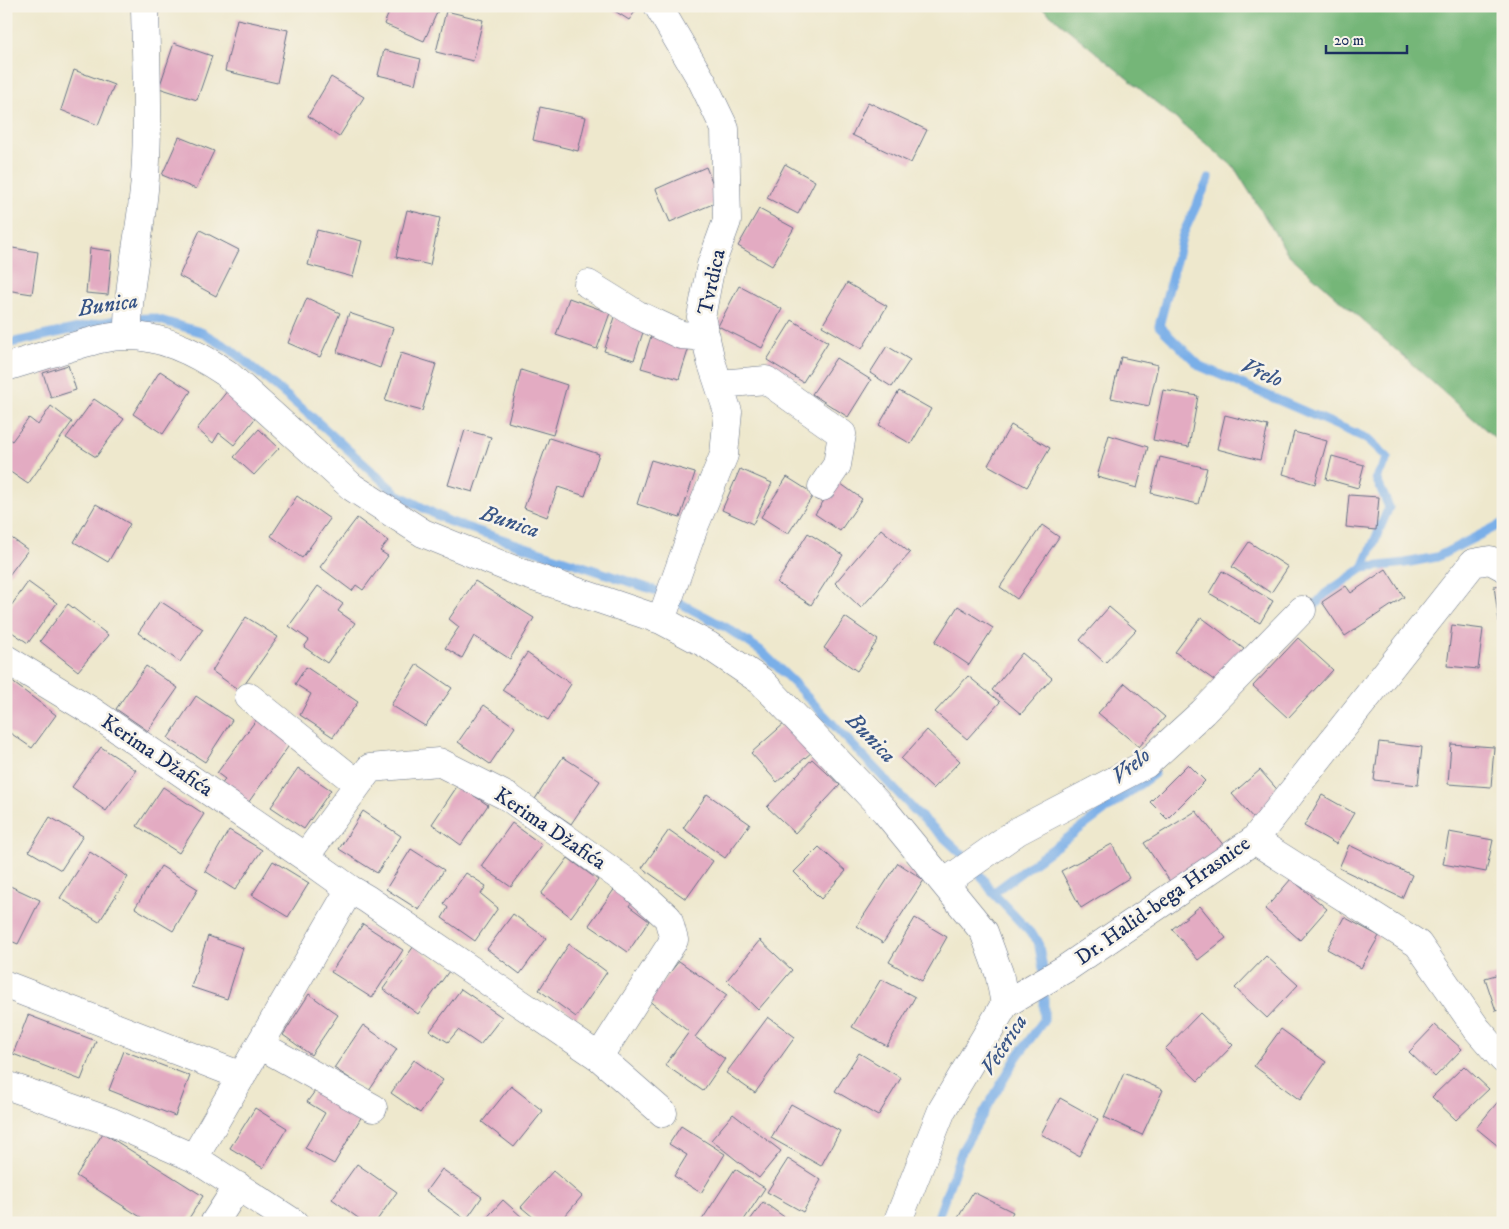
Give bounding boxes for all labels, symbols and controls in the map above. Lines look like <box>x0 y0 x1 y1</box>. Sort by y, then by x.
scale bar <box>1326 22 1408 54</box>
text: 20 m <box>1334 31 1364 50</box>
street label: Tvrdica <box>692 247 732 317</box>
water label: Bunica <box>75 287 140 323</box>
water label: Vrelo <box>1237 352 1287 394</box>
water label: Bunica <box>476 499 543 545</box>
water label: Bunica <box>840 706 902 769</box>
street label: Kerima Džafića <box>96 709 218 803</box>
water label: Vrelo <box>1106 742 1156 790</box>
street label: Kerima Džafića <box>489 782 611 876</box>
street label: Dr. Halid-bega Hrasnice <box>1071 831 1256 971</box>
water label: Večerica <box>975 1010 1033 1080</box>

